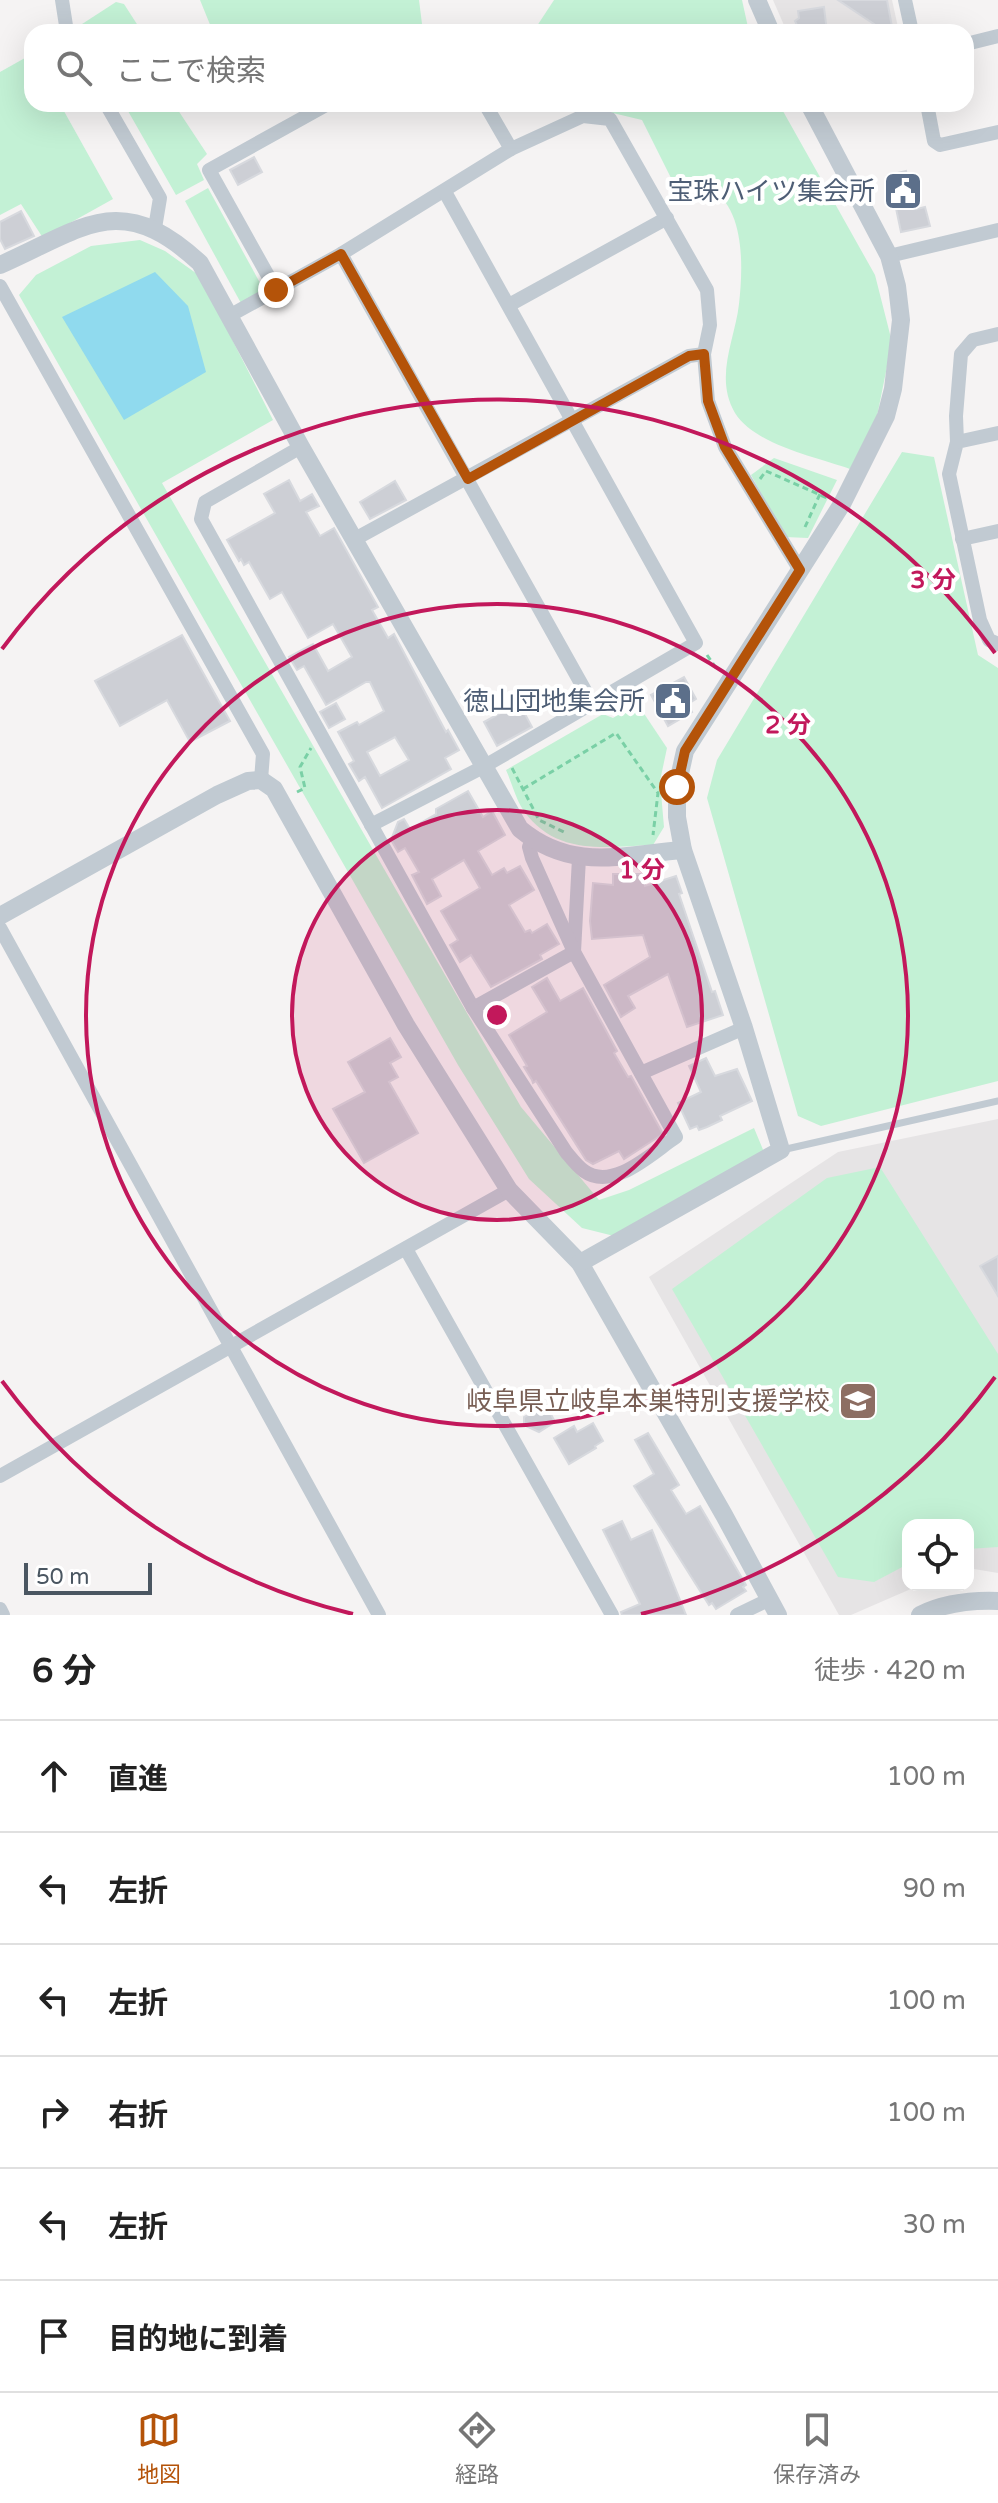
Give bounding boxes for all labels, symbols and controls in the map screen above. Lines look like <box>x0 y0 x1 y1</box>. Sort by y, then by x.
search box <box>24 24 974 112</box>
icon: search <box>52 46 96 90</box>
text: ここで検索 <box>116 53 266 90</box>
public building icon: 宝珠ハイツ集会所 <box>882 170 924 212</box>
place label: 宝珠ハイツ集会所 <box>668 176 875 207</box>
route end <box>258 272 294 308</box>
text: 3 分 <box>910 566 956 595</box>
public building icon: 徳山団地集会所 <box>652 680 694 722</box>
place label: 徳山団地集会所 <box>463 686 645 717</box>
text: 2 分 <box>765 711 811 740</box>
route start <box>659 769 695 805</box>
text: 1 分 <box>619 856 665 885</box>
centre of rings <box>483 1001 511 1029</box>
school or university icon: 岐阜県立岐阜本巣特別支援学校 <box>837 1380 879 1422</box>
place label: 岐阜県立岐阜本巣特別支援学校 <box>466 1386 830 1417</box>
map controls <box>902 1519 974 1591</box>
button: locate <box>902 1519 974 1591</box>
scale bar <box>24 1559 152 1595</box>
text: 50 m <box>36 1564 90 1590</box>
text: 6 分 <box>32 1651 96 1692</box>
text: 徒歩 · 420 m <box>814 1655 966 1686</box>
icon: ahead <box>32 1754 76 1798</box>
text: 直進 <box>108 1761 168 1798</box>
text: 100 m <box>886 1761 966 1792</box>
icon: left <box>32 1866 76 1910</box>
text: 左折 <box>108 1873 168 1910</box>
text: 90 m <box>903 1873 966 1904</box>
icon: left <box>32 1978 76 2022</box>
text: 左折 <box>108 1985 168 2022</box>
text: 100 m <box>886 1985 966 2016</box>
icon: right <box>32 2090 76 2134</box>
text: 右折 <box>108 2097 168 2134</box>
text: 100 m <box>886 2097 966 2128</box>
icon: left <box>32 2202 76 2246</box>
text: 左折 <box>108 2209 168 2246</box>
text: 30 m <box>903 2209 966 2240</box>
icon: arrive <box>32 2314 76 2358</box>
text: 目的地に到着 <box>108 2321 288 2358</box>
tab: 地図 <box>137 2408 181 2488</box>
tab: 経路 <box>455 2408 499 2488</box>
tab: 保存済み <box>773 2408 861 2488</box>

